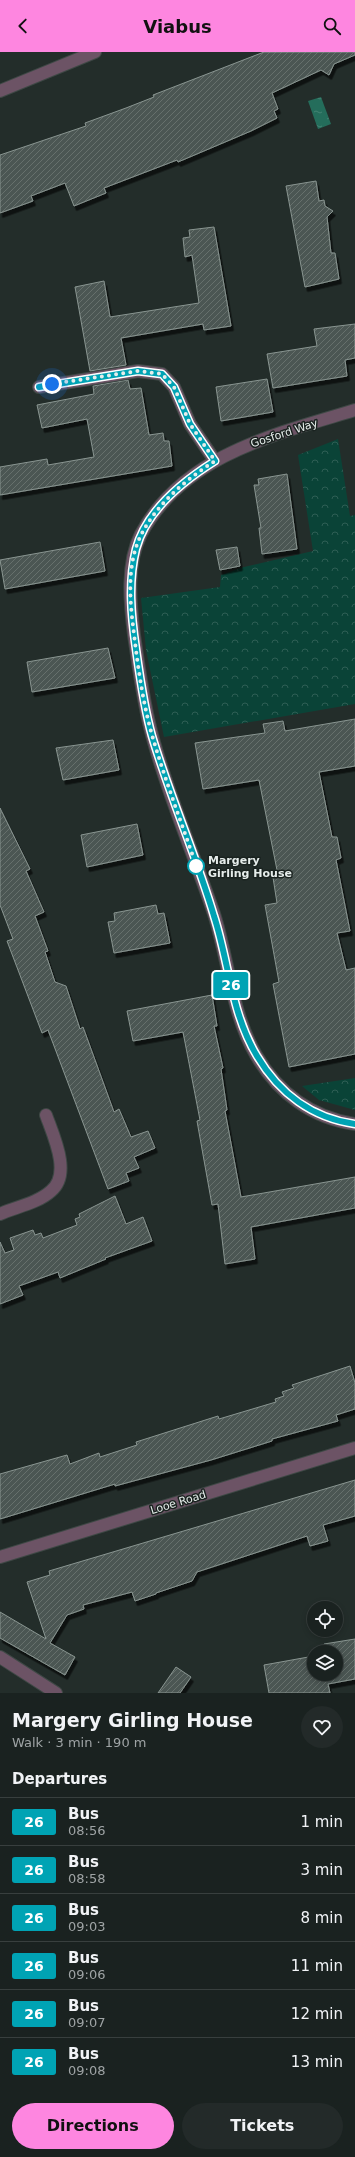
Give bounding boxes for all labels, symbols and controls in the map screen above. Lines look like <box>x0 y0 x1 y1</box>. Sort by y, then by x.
icon: back <box>12 15 34 37</box>
icon: search <box>321 15 343 37</box>
text: Viabus <box>143 16 212 37</box>
your location <box>42 374 62 394</box>
street label: Gosford Way <box>249 416 320 450</box>
place label: Margery Girling House <box>208 854 292 880</box>
marker: Margery Girling House <box>187 857 205 875</box>
line badge: 26 <box>213 972 249 998</box>
text: 26 <box>221 977 241 993</box>
street label: Looe Road <box>149 1488 207 1517</box>
map controls <box>307 1601 343 1681</box>
button: locate <box>307 1601 343 1637</box>
button: layers <box>307 1645 343 1681</box>
button: heart <box>301 1706 343 1748</box>
text: Margery Girling House <box>12 1709 253 1731</box>
text: Walk · 3 min · 190 m <box>12 1735 146 1750</box>
text: Departures <box>12 1770 107 1788</box>
text: Bus <box>68 1805 99 1823</box>
text: 1 min <box>300 1813 343 1831</box>
text: 26 <box>24 1814 44 1830</box>
text: 08:56 <box>68 1823 105 1838</box>
text: Bus <box>68 1853 99 1871</box>
text: 3 min <box>300 1861 343 1879</box>
text: 26 <box>24 1862 44 1878</box>
text: 08:58 <box>68 1871 105 1886</box>
text: Bus <box>68 1901 99 1919</box>
text: 8 min <box>300 1909 343 1927</box>
text: 26 <box>24 1910 44 1926</box>
text: 09:03 <box>68 1919 105 1934</box>
text: Bus <box>68 1949 99 1967</box>
text: 11 min <box>291 1957 343 1975</box>
text: 26 <box>24 1958 44 1974</box>
text: 09:06 <box>68 1967 105 1982</box>
text: Bus <box>68 1997 99 2015</box>
text: 12 min <box>291 2005 343 2023</box>
text: 26 <box>24 2006 44 2022</box>
text: 09:07 <box>68 2015 105 2030</box>
text: Bus <box>68 2045 99 2063</box>
text: 13 min <box>291 2053 343 2071</box>
text: 26 <box>24 2054 44 2070</box>
text: 09:08 <box>68 2063 105 2078</box>
button: Directions <box>12 2103 174 2149</box>
button: Tickets <box>182 2103 343 2149</box>

